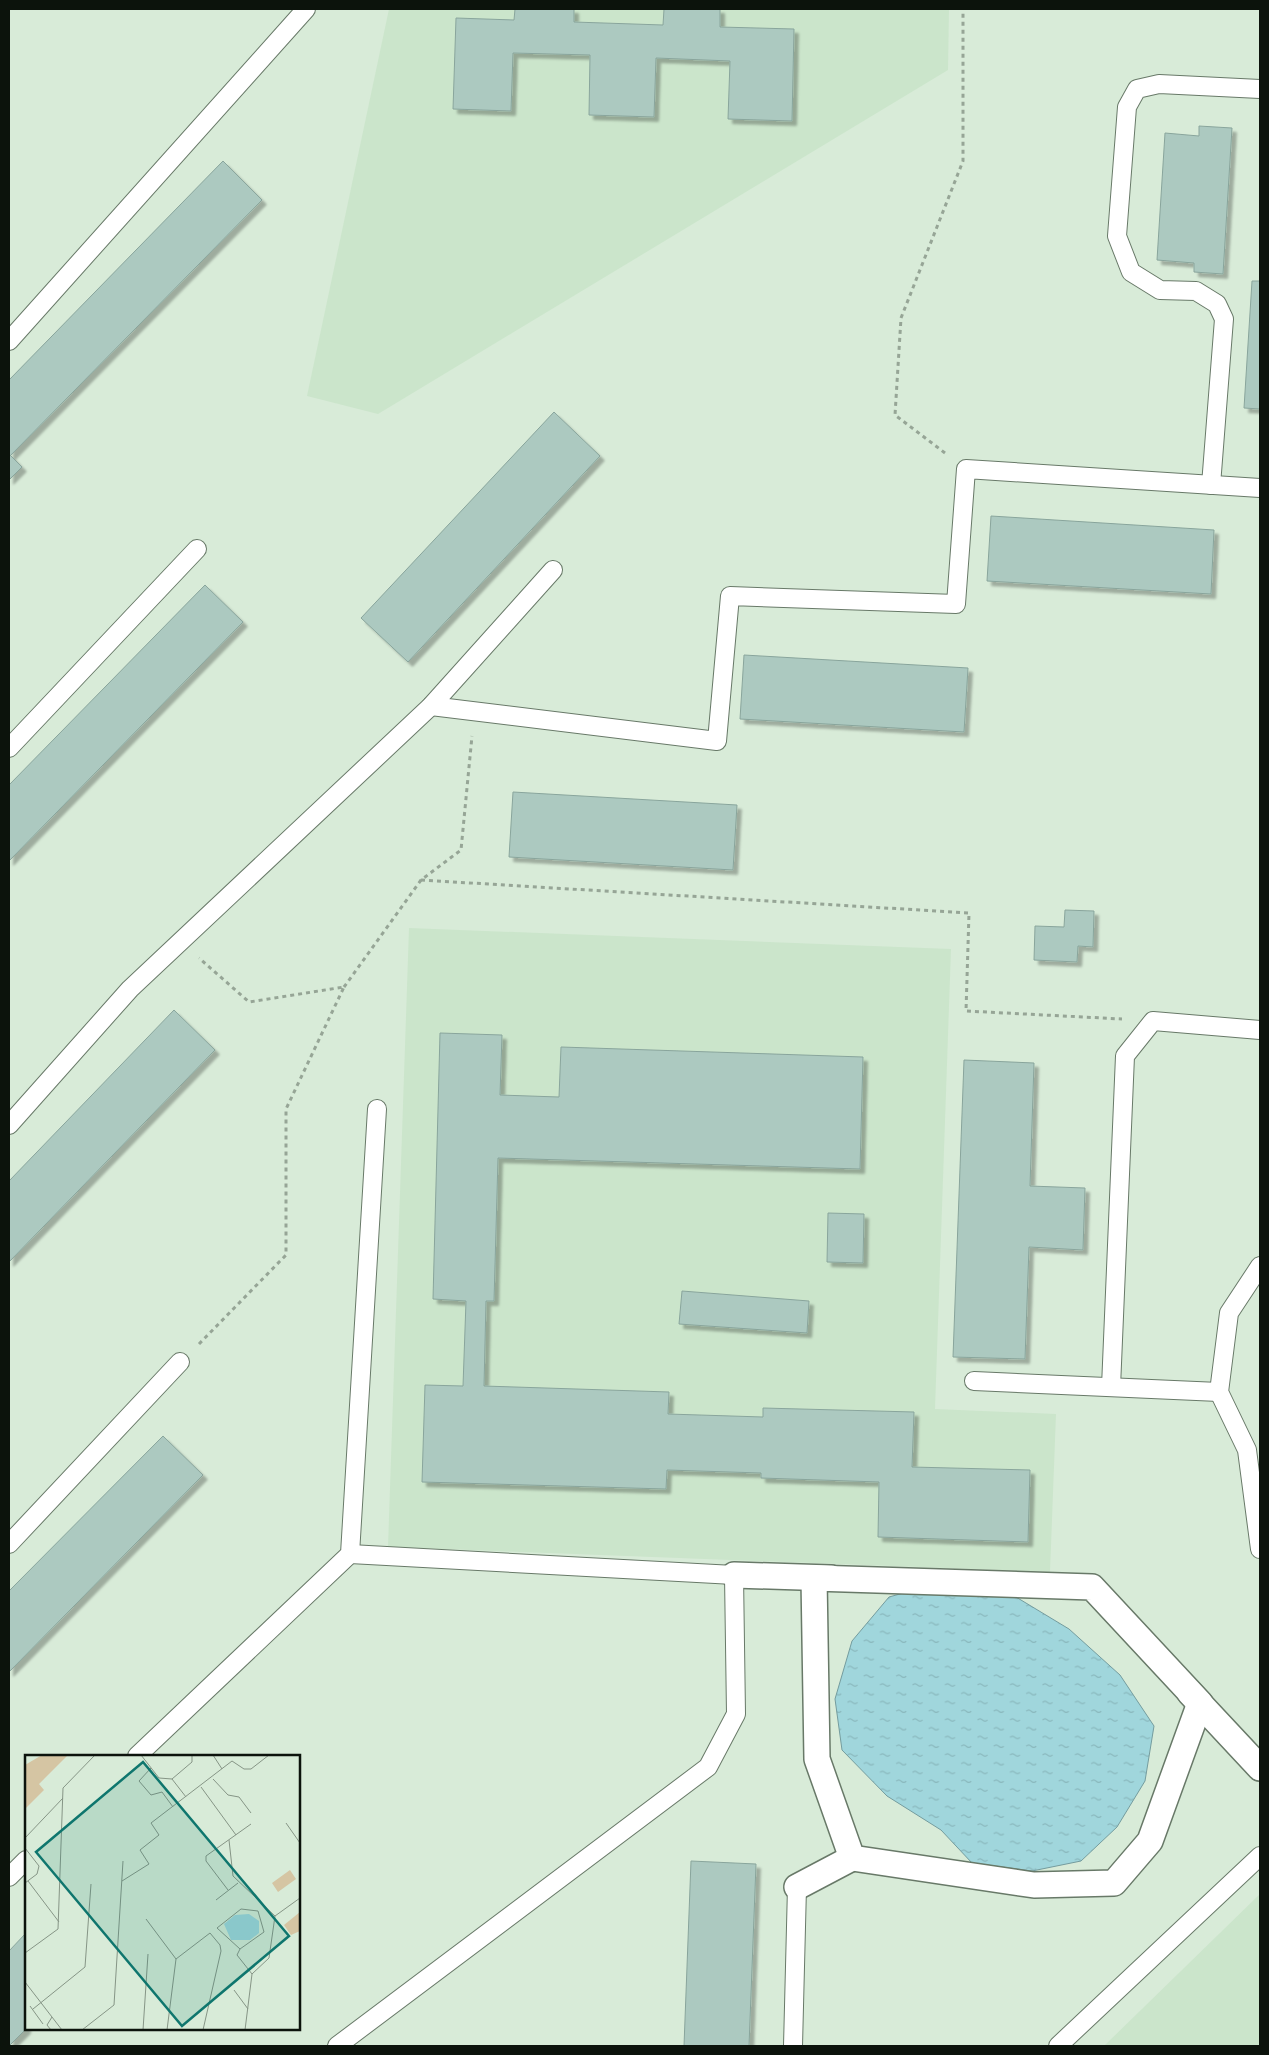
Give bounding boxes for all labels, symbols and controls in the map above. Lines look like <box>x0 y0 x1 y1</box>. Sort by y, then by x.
inset map <box>25 1755 300 2030</box>

